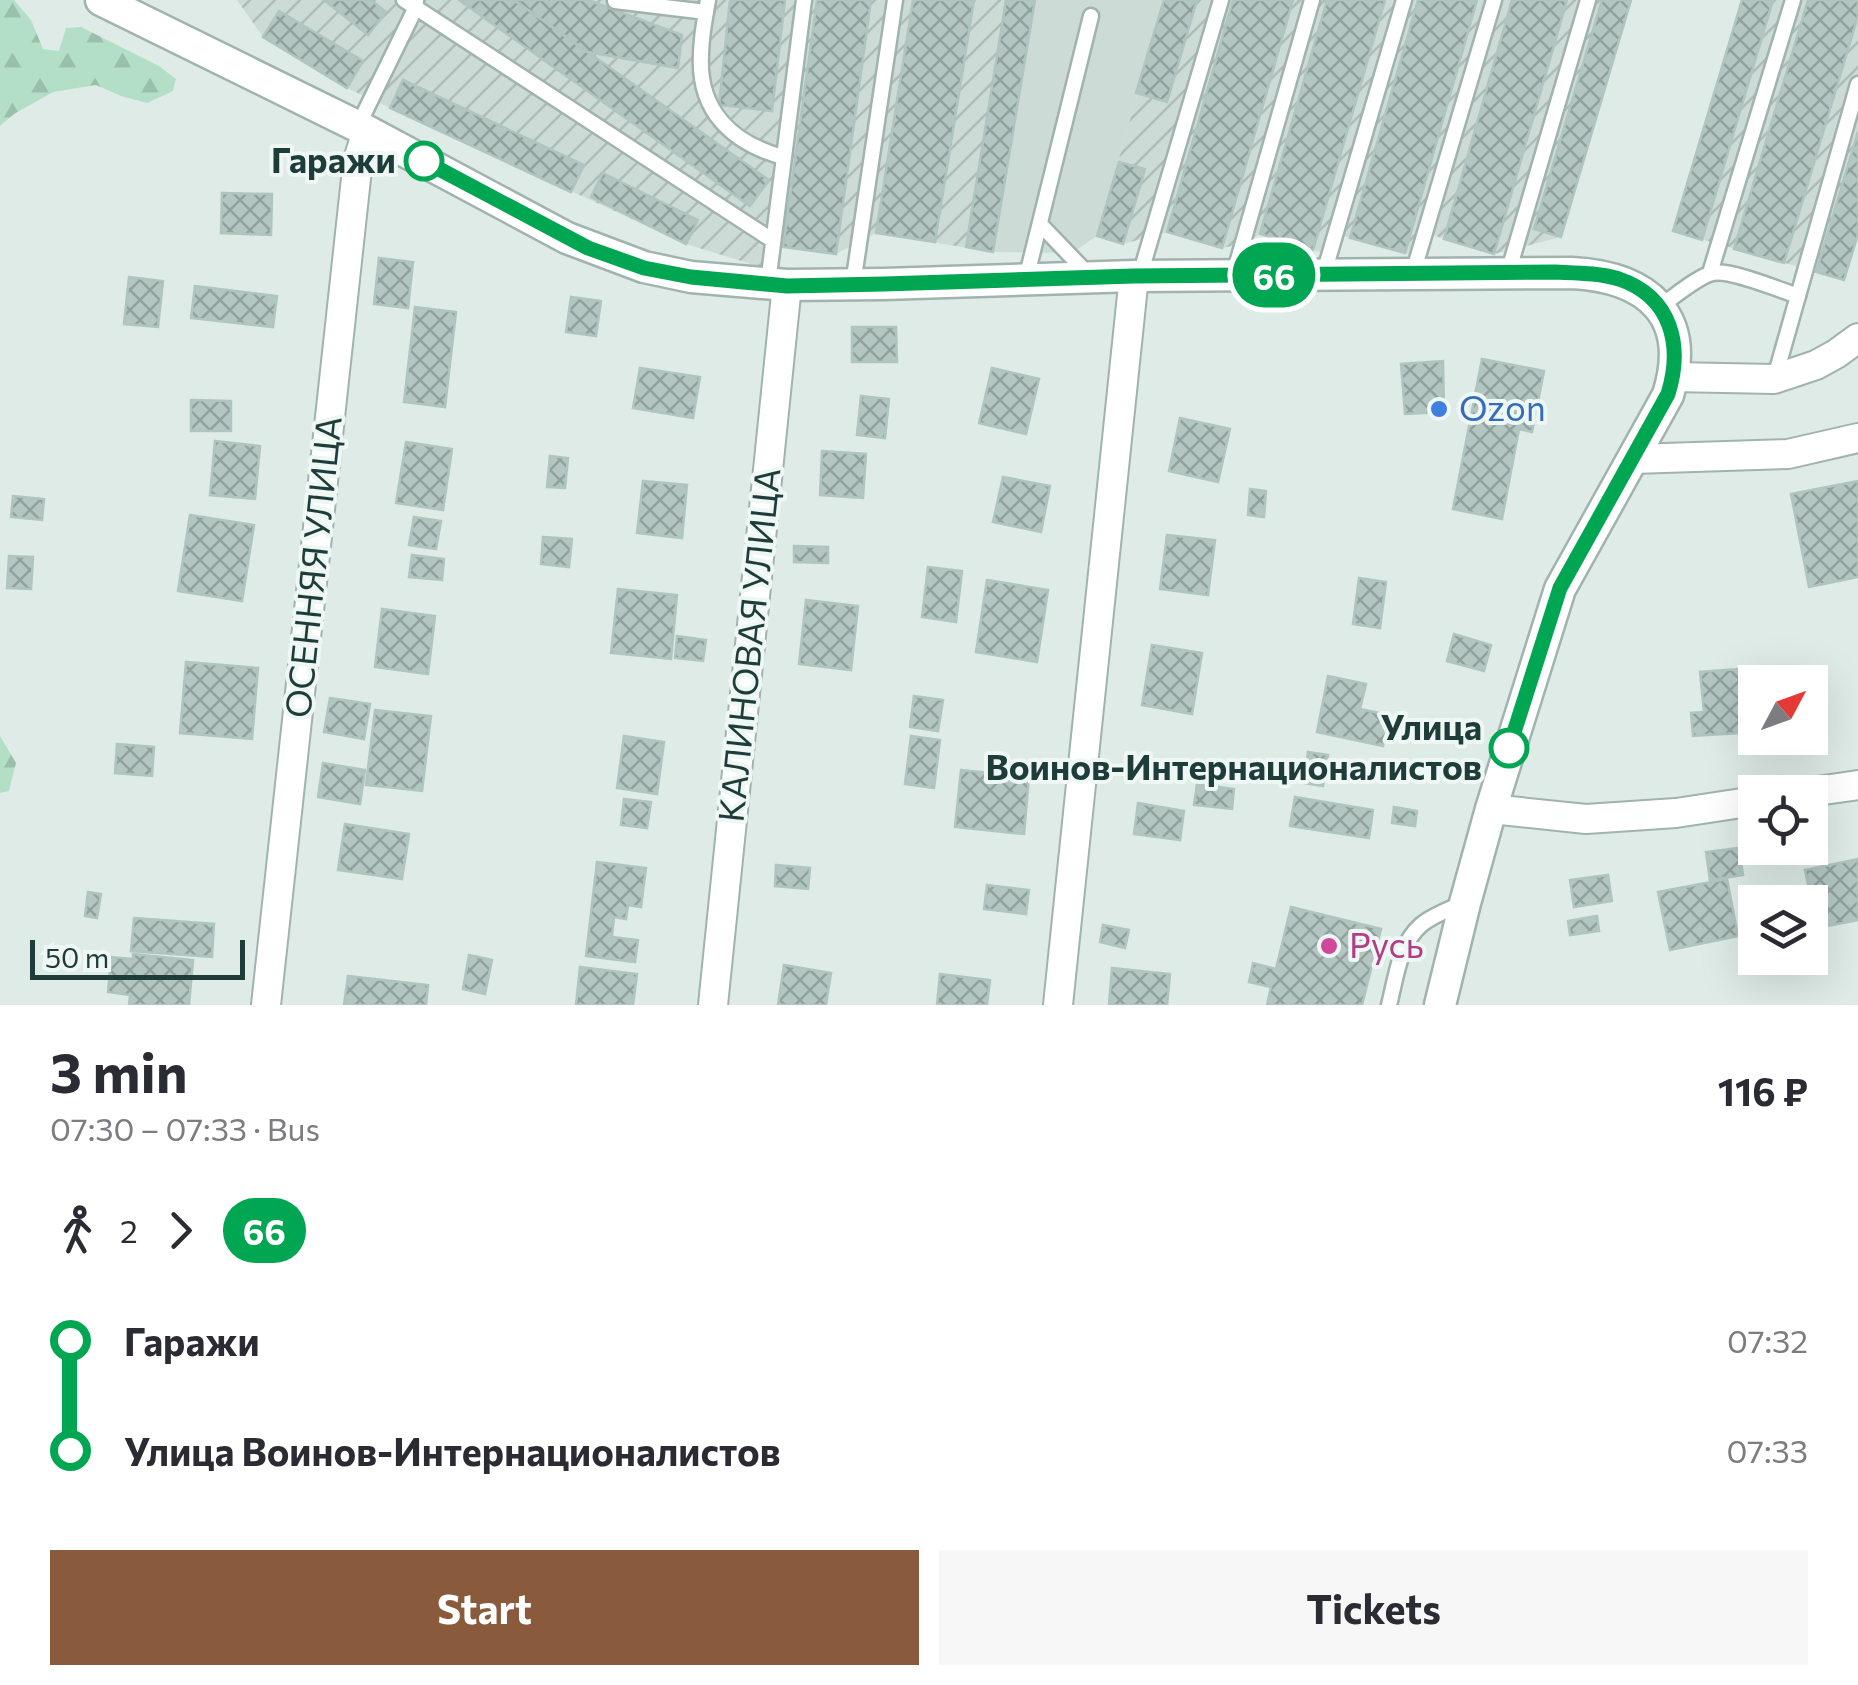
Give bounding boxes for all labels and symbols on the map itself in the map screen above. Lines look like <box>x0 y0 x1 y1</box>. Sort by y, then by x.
place label: Гаражи <box>271 137 396 180</box>
marker: Гаражи <box>405 142 443 180</box>
line badge: 66 <box>1229 242 1319 308</box>
place label: Ozon <box>1459 385 1546 428</box>
marker: Ozon <box>1428 398 1450 420</box>
street label: ОСЕННЯЯ УЛИЦА <box>274 414 349 720</box>
street label: КАЛИНОВАЯ УЛИЦА <box>708 465 787 824</box>
north arrow <box>1738 665 1828 755</box>
place label: Улица Воинов-Интернационалистов <box>985 704 1482 787</box>
marker: Улица Воинов-Интернационалистов <box>1490 729 1528 767</box>
place label: Русь <box>1349 922 1424 965</box>
scale bar <box>30 935 245 980</box>
marker: Русь <box>1318 935 1340 957</box>

